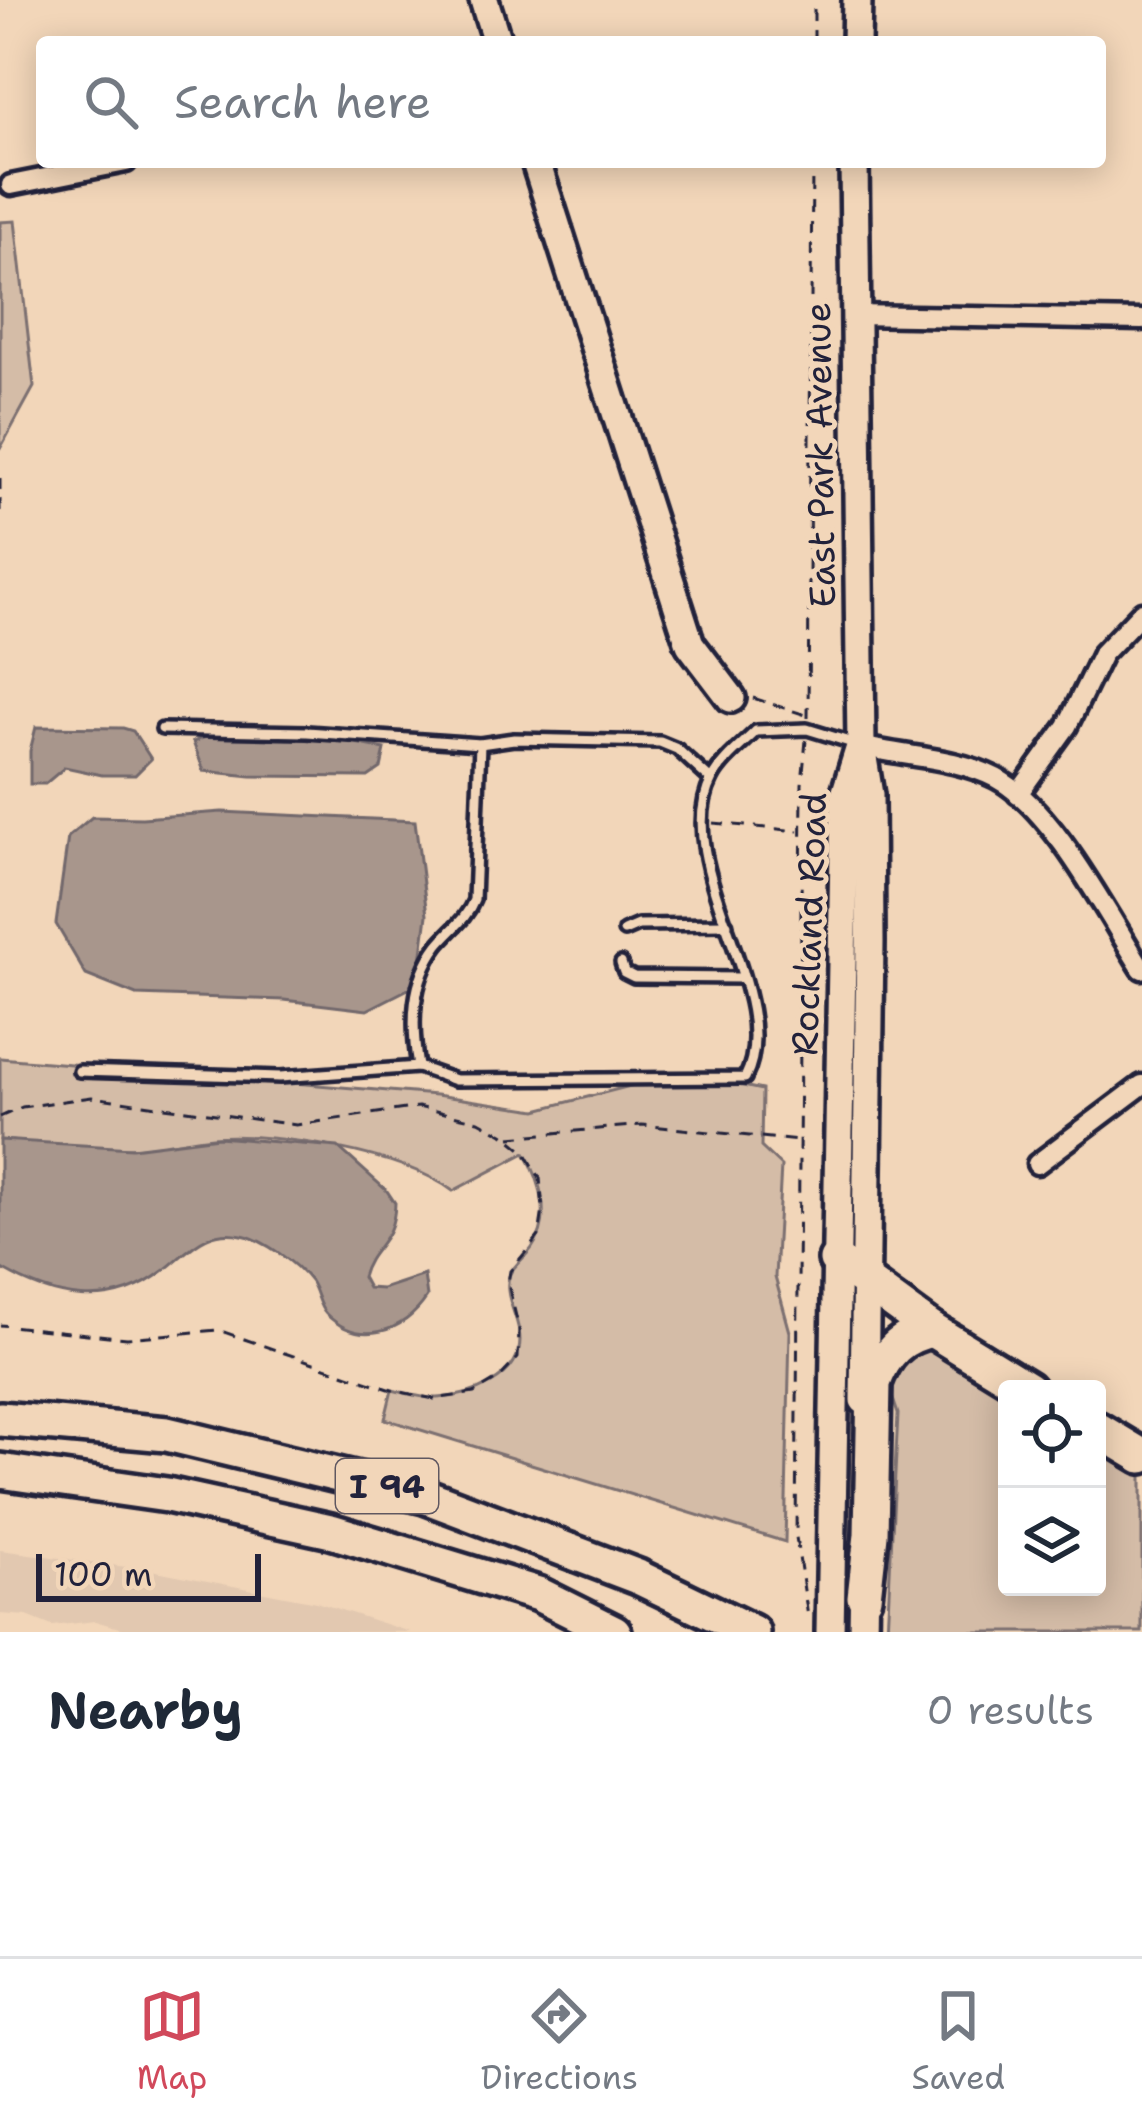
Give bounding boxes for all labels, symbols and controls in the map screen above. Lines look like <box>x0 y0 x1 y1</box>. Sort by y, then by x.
search box <box>36 36 1106 168</box>
icon: search <box>78 69 144 135</box>
text: Search here <box>174 72 431 132</box>
street label: East Park Avenue <box>793 302 847 608</box>
street label: Rockland Road <box>780 791 838 1057</box>
map controls <box>998 1380 1106 1596</box>
button: locate <box>998 1380 1106 1488</box>
road number: I 94 <box>336 1459 438 1513</box>
button: layers <box>998 1488 1106 1596</box>
scale bar <box>36 1548 261 1601</box>
text: 100 m <box>54 1552 153 1597</box>
text: Nearby <box>48 1676 243 1744</box>
text: 0 results <box>927 1684 1094 1736</box>
tab: Map <box>137 1983 207 2100</box>
tab: Directions <box>481 1983 638 2100</box>
tab: Saved <box>912 1983 1005 2100</box>

